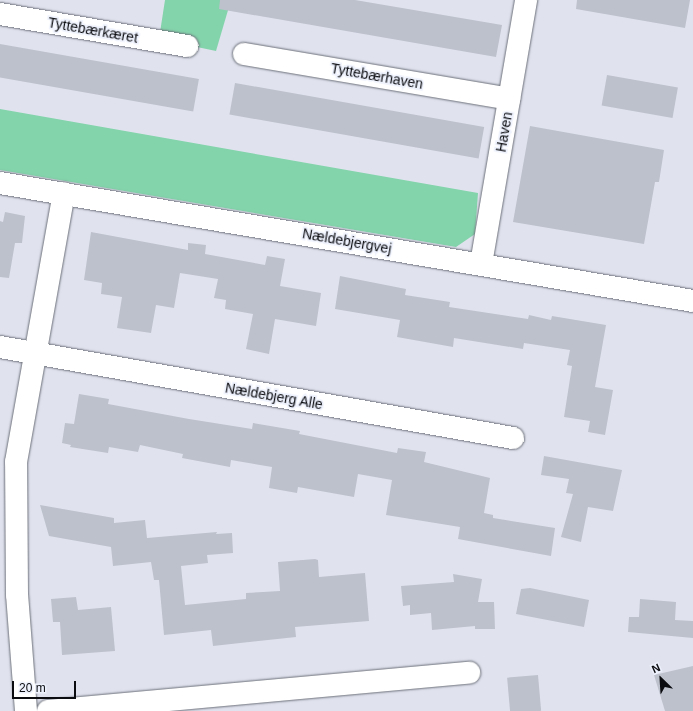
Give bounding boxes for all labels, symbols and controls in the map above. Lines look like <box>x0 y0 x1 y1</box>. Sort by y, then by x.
street label: Tyttebærkæret <box>47 14 139 46</box>
street label: Tyttebærhaven <box>330 60 424 92</box>
street label: Haven <box>492 111 516 153</box>
street label: Nældebjergvej <box>301 225 393 257</box>
street label: Nældebjerg Alle <box>223 379 325 413</box>
north arrow <box>641 659 681 699</box>
text: N <box>650 661 662 675</box>
scale bar <box>14 673 78 699</box>
text: 20 m <box>19 681 46 695</box>

